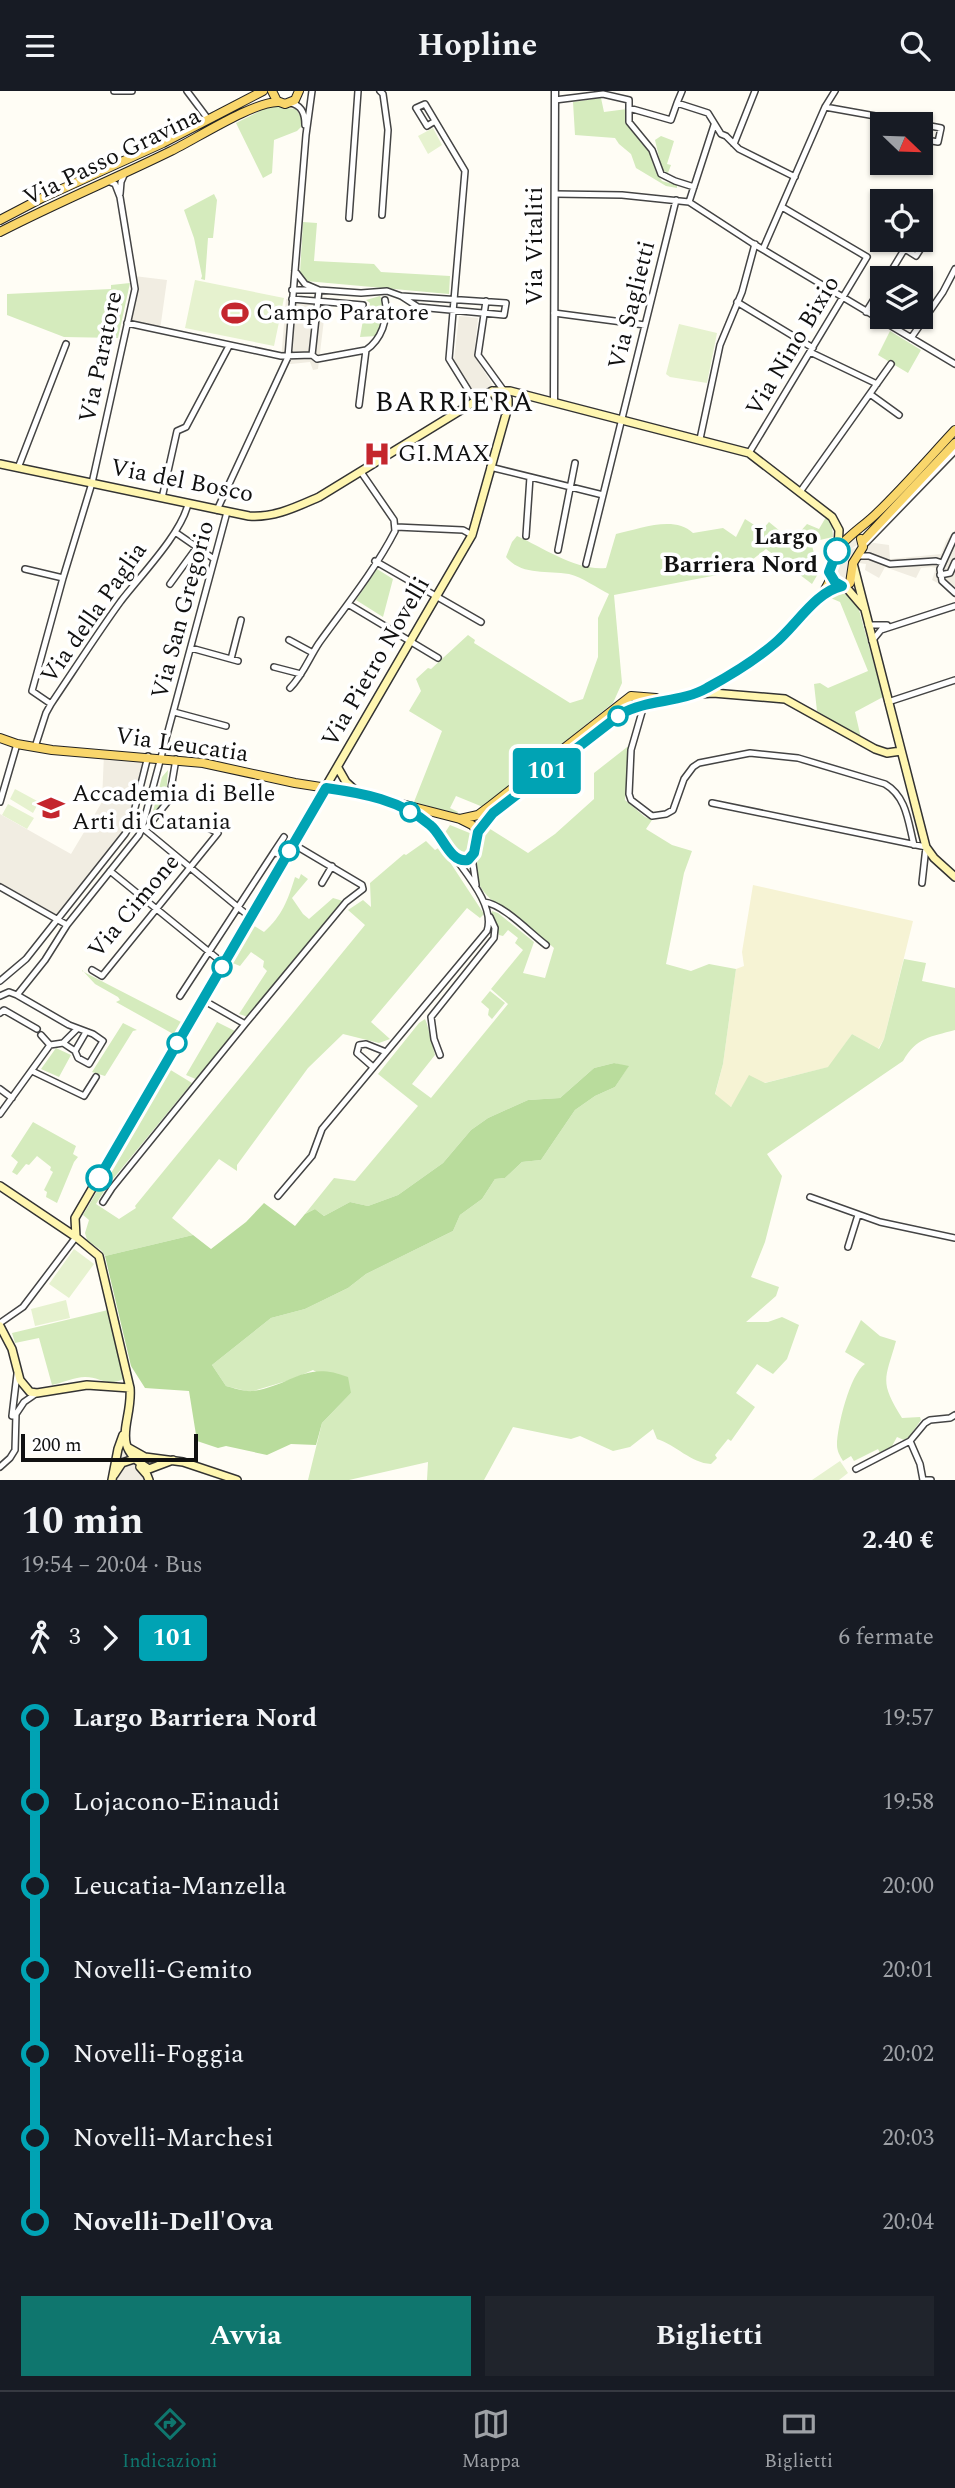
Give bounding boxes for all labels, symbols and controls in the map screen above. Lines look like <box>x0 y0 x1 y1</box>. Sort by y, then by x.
text: Hopline <box>418 21 537 70</box>
icon: menu <box>21 27 59 65</box>
icon: search <box>896 27 934 65</box>
street label: Via Passo Gravina <box>17 98 207 216</box>
north arrow <box>870 112 933 175</box>
map controls <box>870 112 933 329</box>
street label: Via Vitaliti <box>517 187 553 305</box>
button: locate <box>870 189 933 252</box>
street label: Via Saglietti <box>599 237 665 373</box>
button: layers <box>870 266 933 329</box>
street label: Via Nino Bixio <box>737 269 849 423</box>
street label: Via Paratore <box>69 288 133 426</box>
place label: Campo Paratore <box>256 295 429 331</box>
sports icon: Campo Paratore <box>220 298 250 328</box>
district label: BARRIERA <box>375 381 535 424</box>
place label: GI.MAX <box>398 436 490 472</box>
hospital icon: GI.MAX <box>362 439 392 469</box>
street label: Via del Bosco <box>107 450 257 512</box>
street label: Via San Gregorio <box>142 517 224 703</box>
place label: Largo Barriera Nord <box>663 519 818 583</box>
street label: Via della Paglia <box>32 535 156 691</box>
marker: Largo Barriera Nord <box>824 538 850 564</box>
street label: Via Pietro Novelli <box>313 570 439 754</box>
unlabelled marker <box>608 706 628 726</box>
street label: Via Leucatia <box>113 718 251 772</box>
line badge: 101 <box>507 748 587 794</box>
text: 101 <box>527 753 567 789</box>
place label: Accademia di Belle Arti di Catania <box>72 776 275 840</box>
school or university icon: Accademia di Belle Arti di Catania <box>36 793 66 823</box>
unlabelled marker <box>400 802 420 822</box>
unlabelled marker <box>279 841 299 861</box>
street label: Via Cimone <box>79 846 189 966</box>
unlabelled marker <box>212 957 232 977</box>
unlabelled marker <box>167 1033 187 1053</box>
unlabelled marker <box>86 1165 112 1191</box>
scale bar <box>21 1431 198 1463</box>
text: 200 m <box>32 1431 82 1460</box>
text: 10 min <box>21 1493 143 1551</box>
text: 2.40 € <box>862 1520 934 1560</box>
text: 19:54 – 20:04 · Bus <box>21 1548 203 1583</box>
icon: walk <box>21 1619 59 1657</box>
icon: forward <box>91 1619 129 1657</box>
text: 3 <box>69 1620 81 1655</box>
text: 101 <box>153 1620 193 1656</box>
text: 6 fermate <box>838 1620 934 1655</box>
text: Largo Barriera Nord <box>73 1698 317 1738</box>
text: 19:57 <box>882 1701 934 1736</box>
text: Lojacono-Einaudi <box>73 1782 280 1822</box>
text: 19:58 <box>882 1785 934 1820</box>
text: Leucatia-Manzella <box>73 1866 287 1906</box>
text: 20:00 <box>882 1869 934 1904</box>
text: Novelli-Gemito <box>73 1950 252 1990</box>
text: 20:01 <box>882 1953 934 1988</box>
text: Novelli-Foggia <box>73 2034 244 2074</box>
text: 20:02 <box>882 2037 934 2072</box>
text: Novelli-Marchesi <box>73 2118 274 2158</box>
text: 20:03 <box>882 2121 934 2156</box>
text: Novelli-Dell'Ova <box>73 2202 273 2242</box>
text: 20:04 <box>882 2205 934 2240</box>
button: Avvia <box>21 2296 471 2376</box>
button: Biglietti <box>485 2296 934 2376</box>
tab: Indicazioni <box>122 2405 218 2476</box>
tab: Mappa <box>462 2405 520 2476</box>
tab: Biglietti <box>764 2405 833 2476</box>

